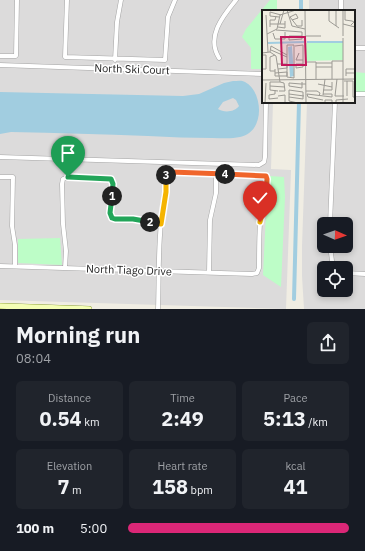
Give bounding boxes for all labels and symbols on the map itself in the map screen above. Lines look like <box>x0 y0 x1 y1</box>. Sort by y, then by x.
inset map <box>262 10 355 103</box>
street label: North Ski Court <box>94 61 170 77</box>
pin <box>51 136 85 177</box>
pin: 4 <box>215 164 235 184</box>
pin: 3 <box>156 165 176 185</box>
pin <box>243 181 277 222</box>
pin: 1 <box>102 186 122 206</box>
pin: 2 <box>140 212 160 232</box>
north arrow <box>317 217 353 253</box>
street label: North Tiago Drive <box>86 262 172 278</box>

